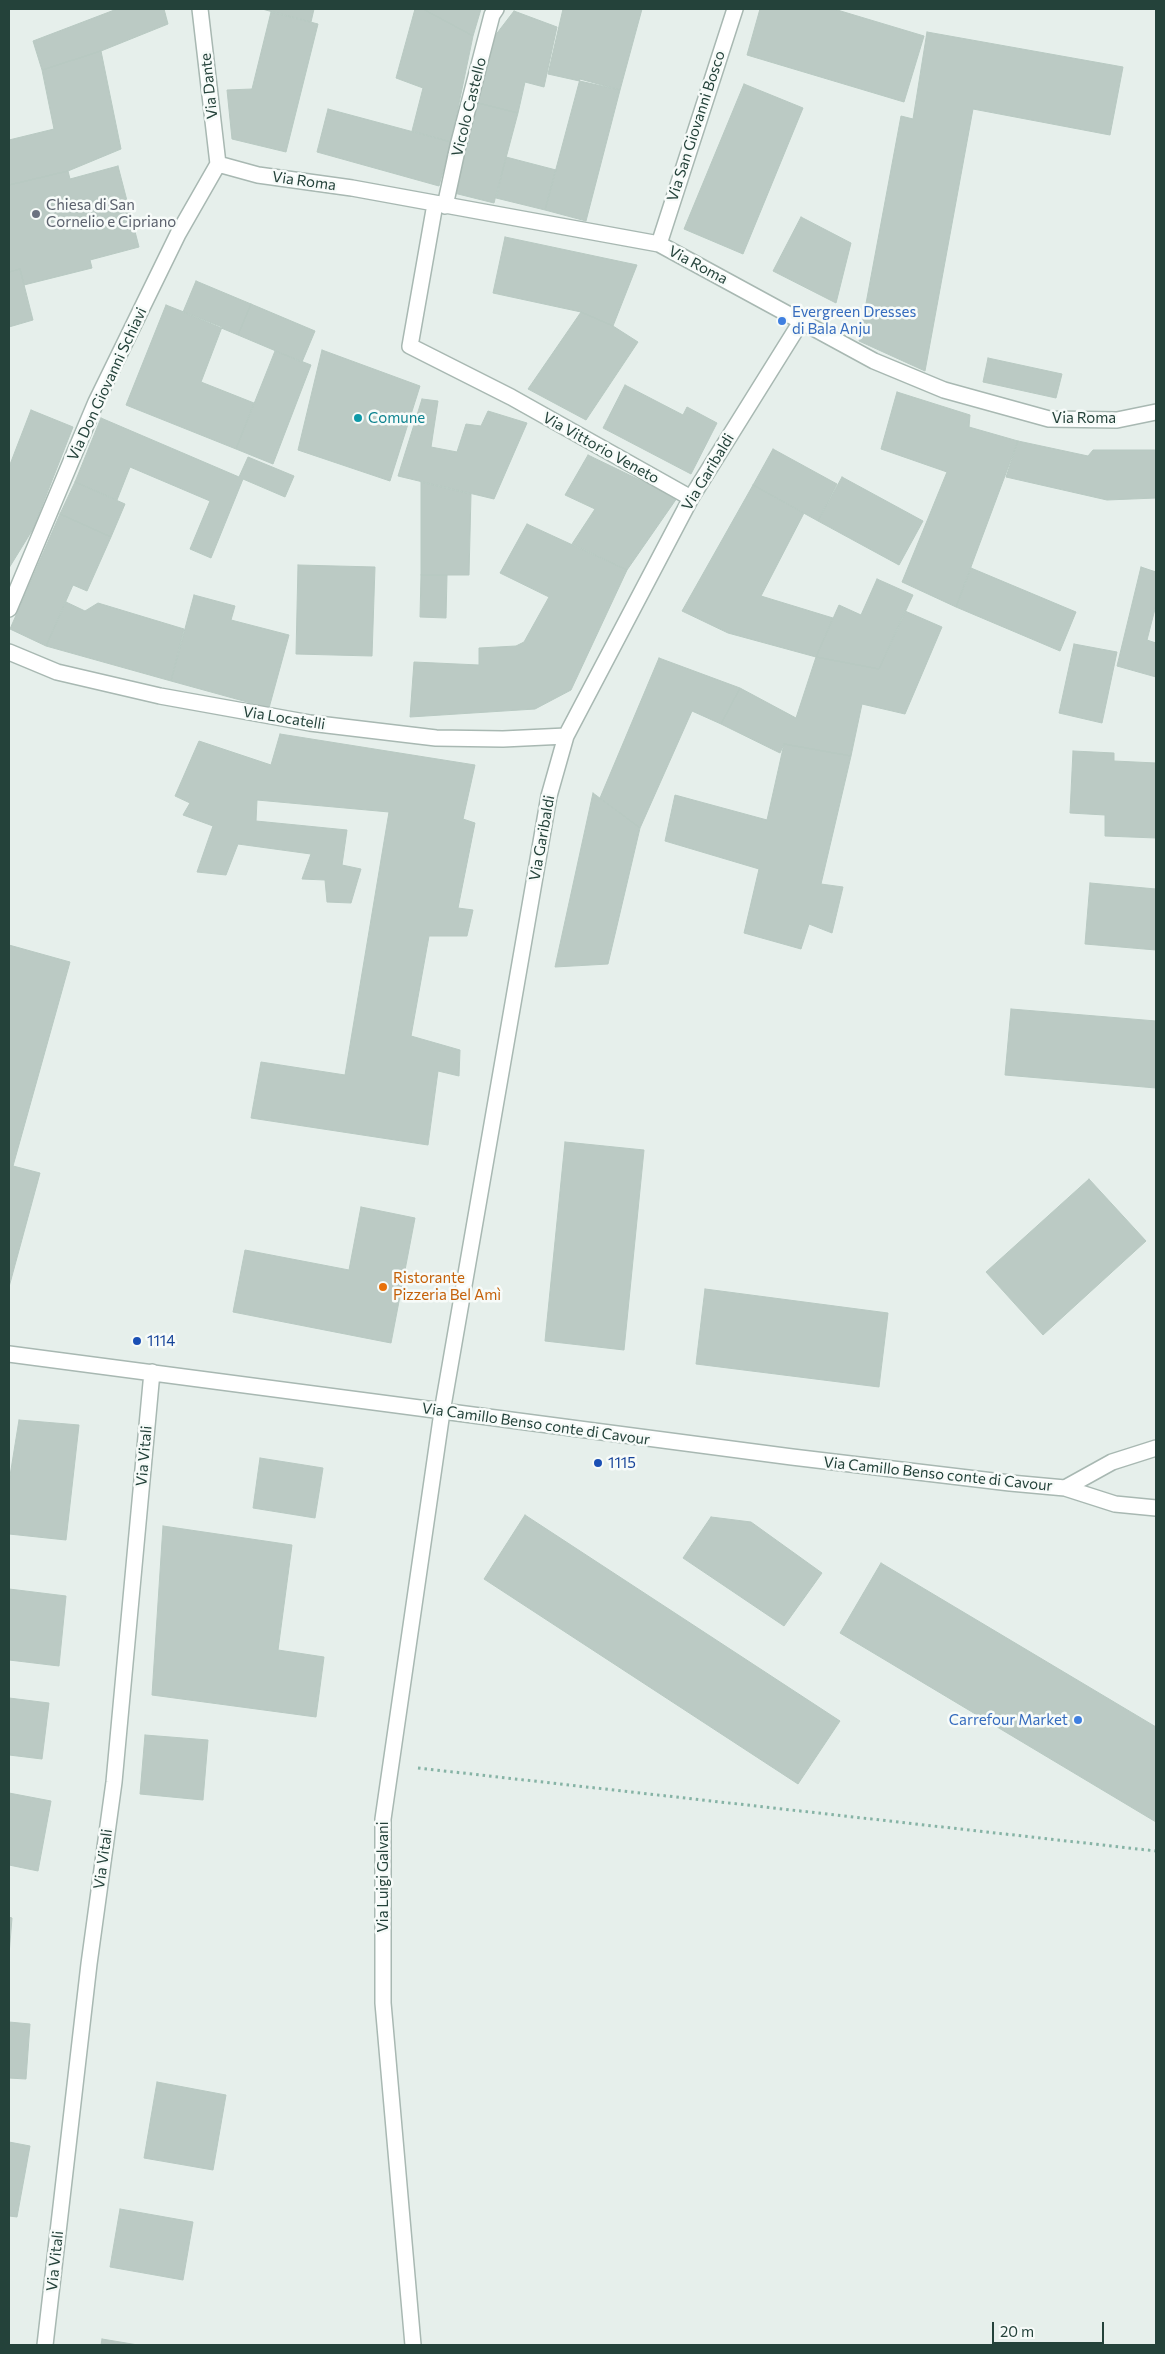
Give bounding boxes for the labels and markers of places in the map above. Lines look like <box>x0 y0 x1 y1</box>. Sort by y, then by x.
place label: Chiesa di San Cornelio e Cipriano <box>46 196 176 231</box>
marker: Chiesa di San Cornelio e Cipriano <box>30 208 42 220</box>
place label: Evergreen Dresses di Bala Anju <box>792 303 916 338</box>
marker: Evergreen Dresses di Bala Anju <box>776 315 788 327</box>
place label: Comune <box>368 409 425 427</box>
marker: Comune <box>352 412 364 424</box>
place label: Ristorante Pizzeria Bel Amì <box>393 1269 501 1304</box>
marker: Ristorante Pizzeria Bel Amì <box>377 1281 389 1293</box>
place label: 1114 <box>147 1332 175 1350</box>
marker: 1114 <box>131 1335 143 1347</box>
place label: 1115 <box>608 1454 636 1472</box>
marker: 1115 <box>592 1457 604 1469</box>
place label: Carrefour Market <box>949 1711 1068 1729</box>
marker: Carrefour Market <box>1072 1714 1084 1726</box>

